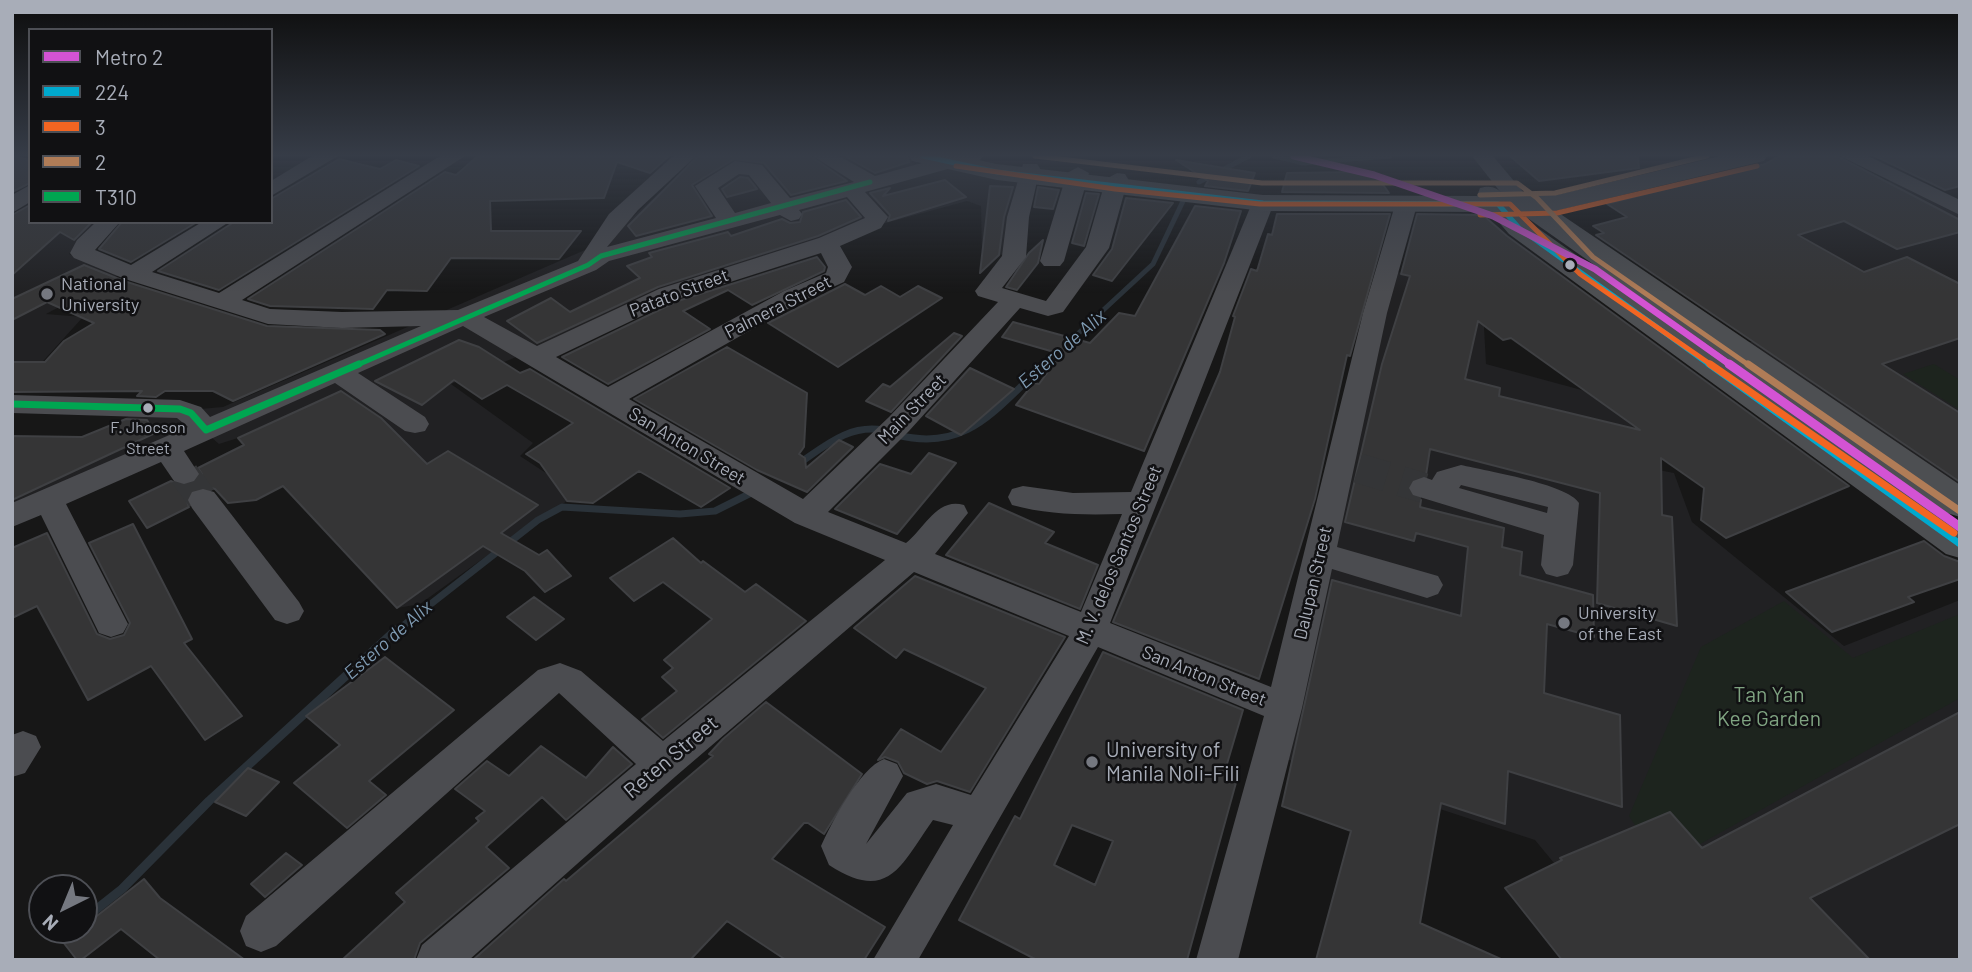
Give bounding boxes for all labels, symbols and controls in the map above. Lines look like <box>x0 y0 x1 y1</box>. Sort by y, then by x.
legend <box>28 28 273 224</box>
text: Metro 2 <box>95 44 163 69</box>
text: 224 <box>95 79 129 104</box>
text: 3 <box>95 114 106 139</box>
text: 2 <box>95 149 106 174</box>
text: T310 <box>95 184 137 209</box>
unlabelled marker <box>1563 258 1577 272</box>
street label: Patato Street <box>626 264 732 322</box>
street label: Palmera Street <box>721 271 835 343</box>
place label: National University <box>61 273 139 316</box>
marker: National University <box>39 286 55 302</box>
water label: Estero de Alix <box>1013 305 1111 393</box>
street label: Main Street <box>873 369 951 449</box>
marker: F. Jhocson Street <box>141 401 155 415</box>
street label: San Anton Street <box>625 403 749 489</box>
place label: F. Jhocson Street <box>110 418 186 456</box>
street label: M. V. delos Santos Street <box>1072 462 1166 648</box>
street label: Dalupan Street <box>1289 524 1337 642</box>
water label: Estero de Alix <box>339 596 437 684</box>
place label: University of the East <box>1578 602 1662 644</box>
marker: University of the East <box>1556 615 1572 631</box>
street label: San Anton Street <box>1139 641 1269 711</box>
park label: Tan Yan Kee Garden <box>1717 682 1821 732</box>
street label: Reten Street <box>619 710 723 804</box>
place label: University of Manila Noli-Fili <box>1106 737 1240 787</box>
marker: University of Manila Noli-Fili <box>1084 754 1100 770</box>
north arrow <box>28 874 98 944</box>
text: N <box>37 911 62 936</box>

